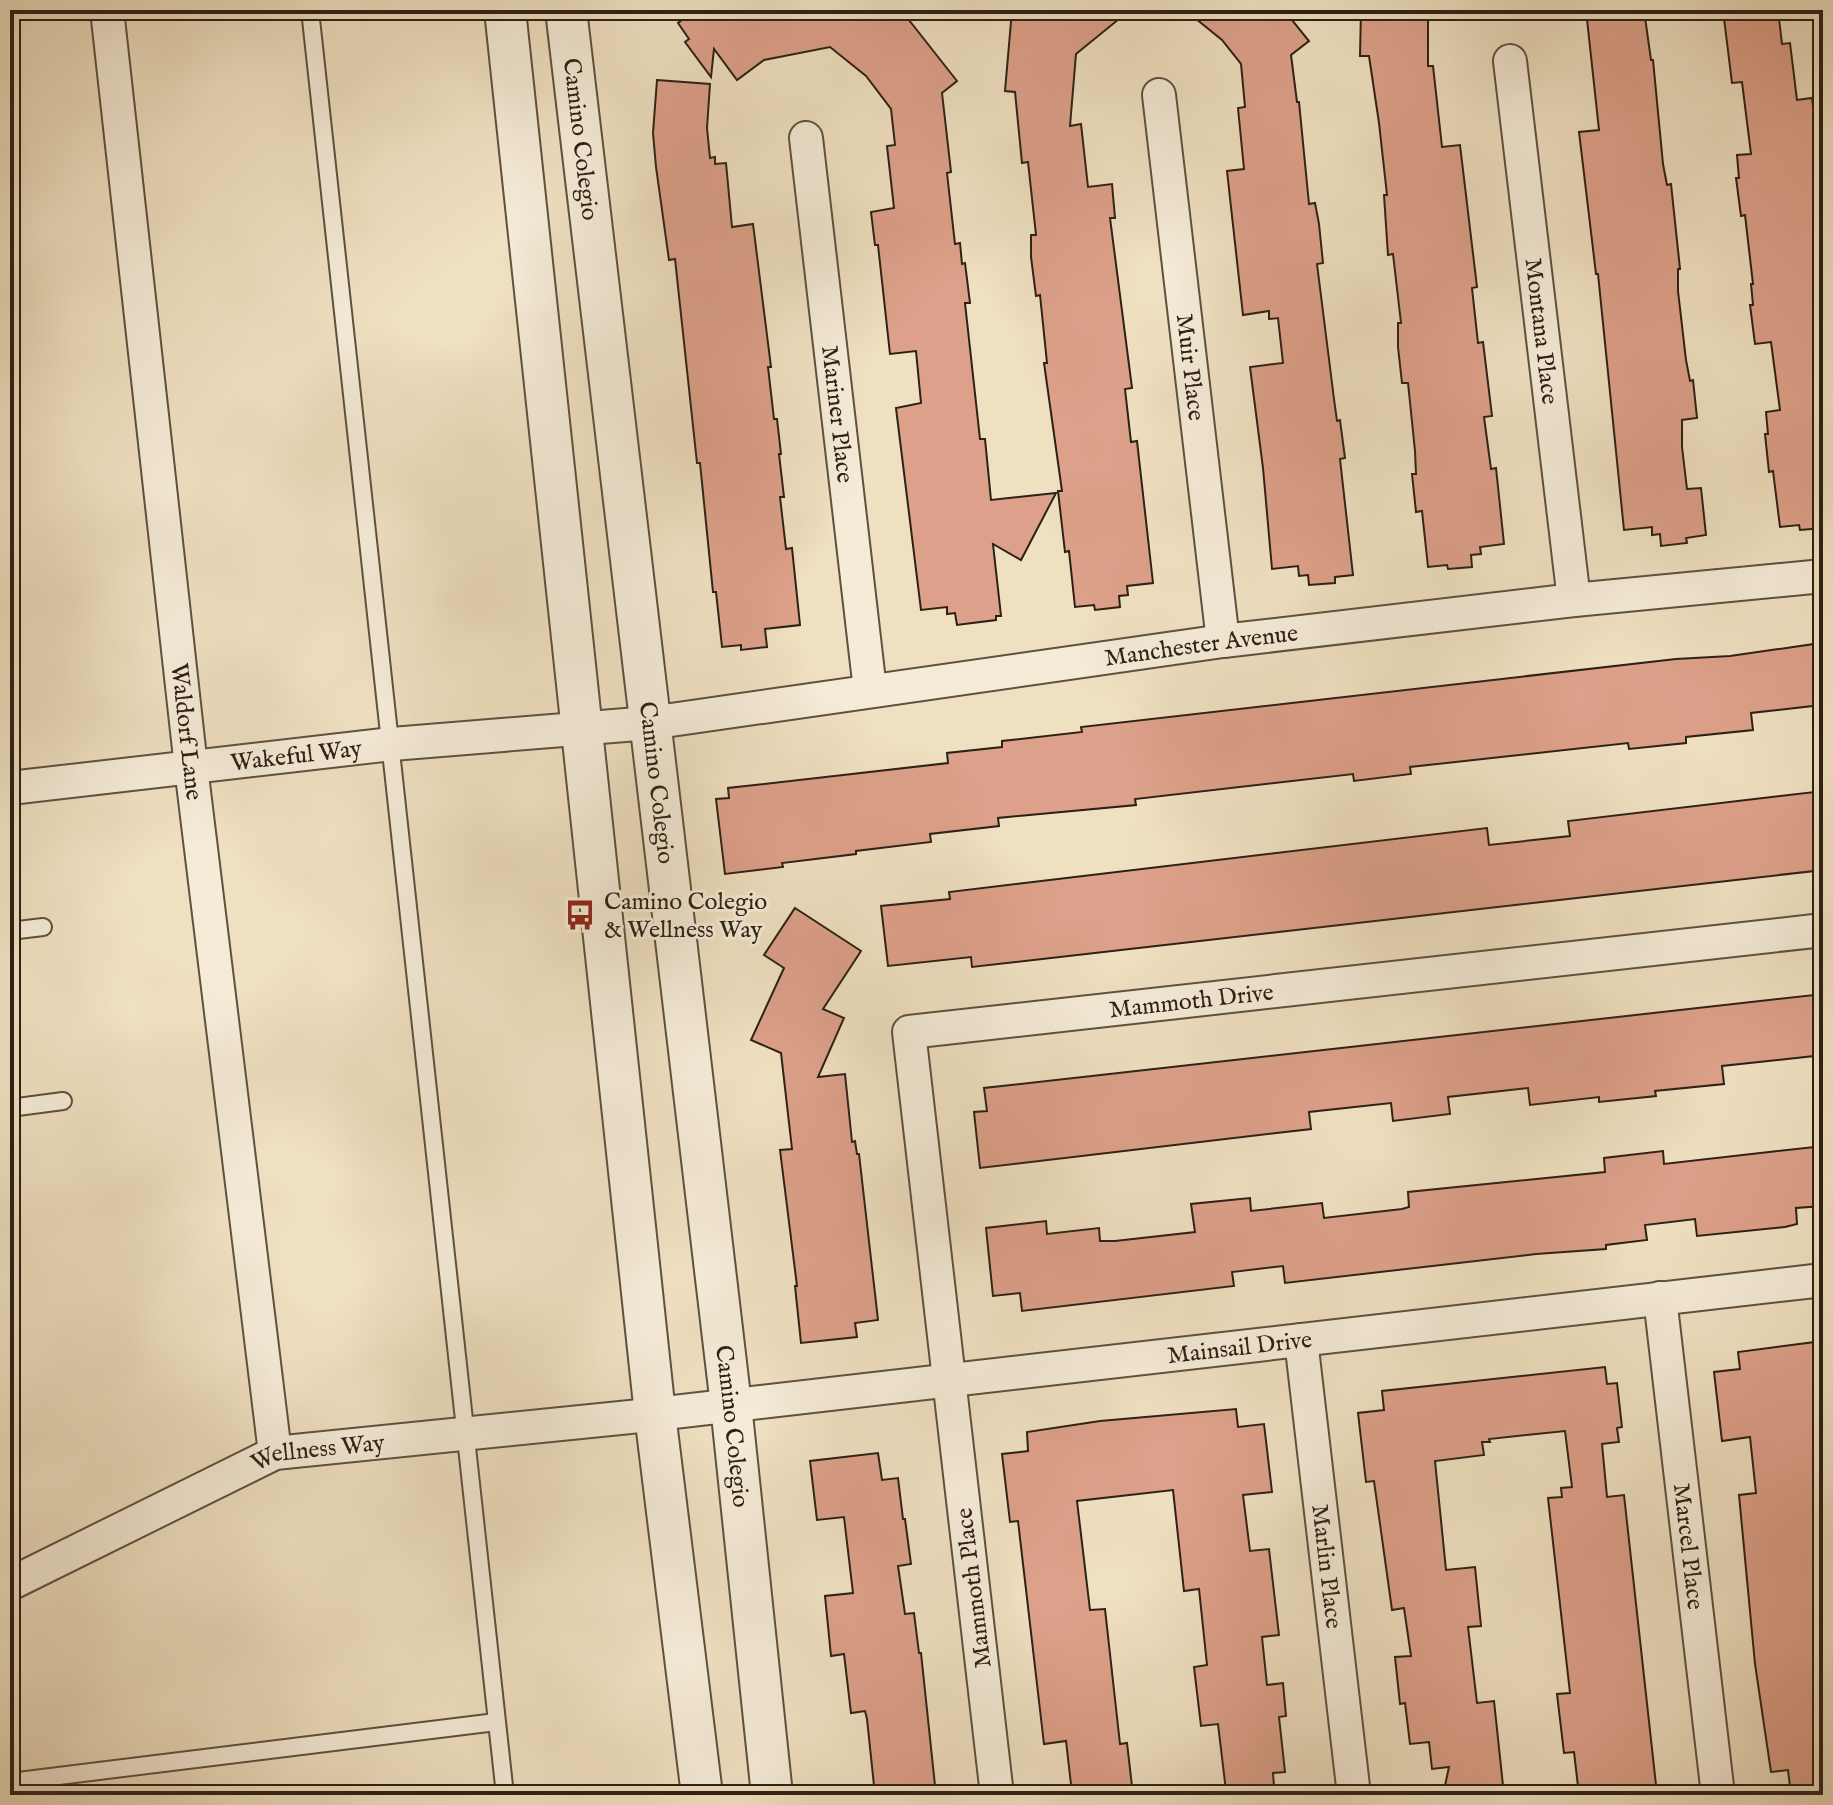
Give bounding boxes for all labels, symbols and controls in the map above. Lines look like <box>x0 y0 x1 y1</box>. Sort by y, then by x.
street label: Camino Colegio <box>555 56 605 222</box>
street label: Montana Place <box>1517 256 1565 406</box>
street label: Muir Place <box>1168 312 1211 422</box>
street label: Mariner Place <box>813 344 860 485</box>
street label: Manchester Avenue <box>1103 618 1300 675</box>
street label: Waldorf Lane <box>163 661 209 802</box>
street label: Camino Colegio <box>631 700 681 866</box>
street label: Wakeful Way <box>229 734 364 779</box>
place label: Camino Colegio & Wellness Way <box>604 887 767 946</box>
bus stop icon: Camino Colegio & Wellness Way <box>563 898 597 932</box>
street label: Mammoth Drive <box>1108 977 1275 1027</box>
street label: Mainsail Drive <box>1166 1325 1314 1372</box>
street label: Camino Colegio <box>707 1343 756 1509</box>
street label: Wellness Way <box>246 1428 386 1479</box>
street label: Marcel Place <box>1665 1482 1710 1611</box>
street label: Marlin Place <box>1303 1503 1349 1631</box>
street label: Mammoth Place <box>949 1506 1000 1670</box>

